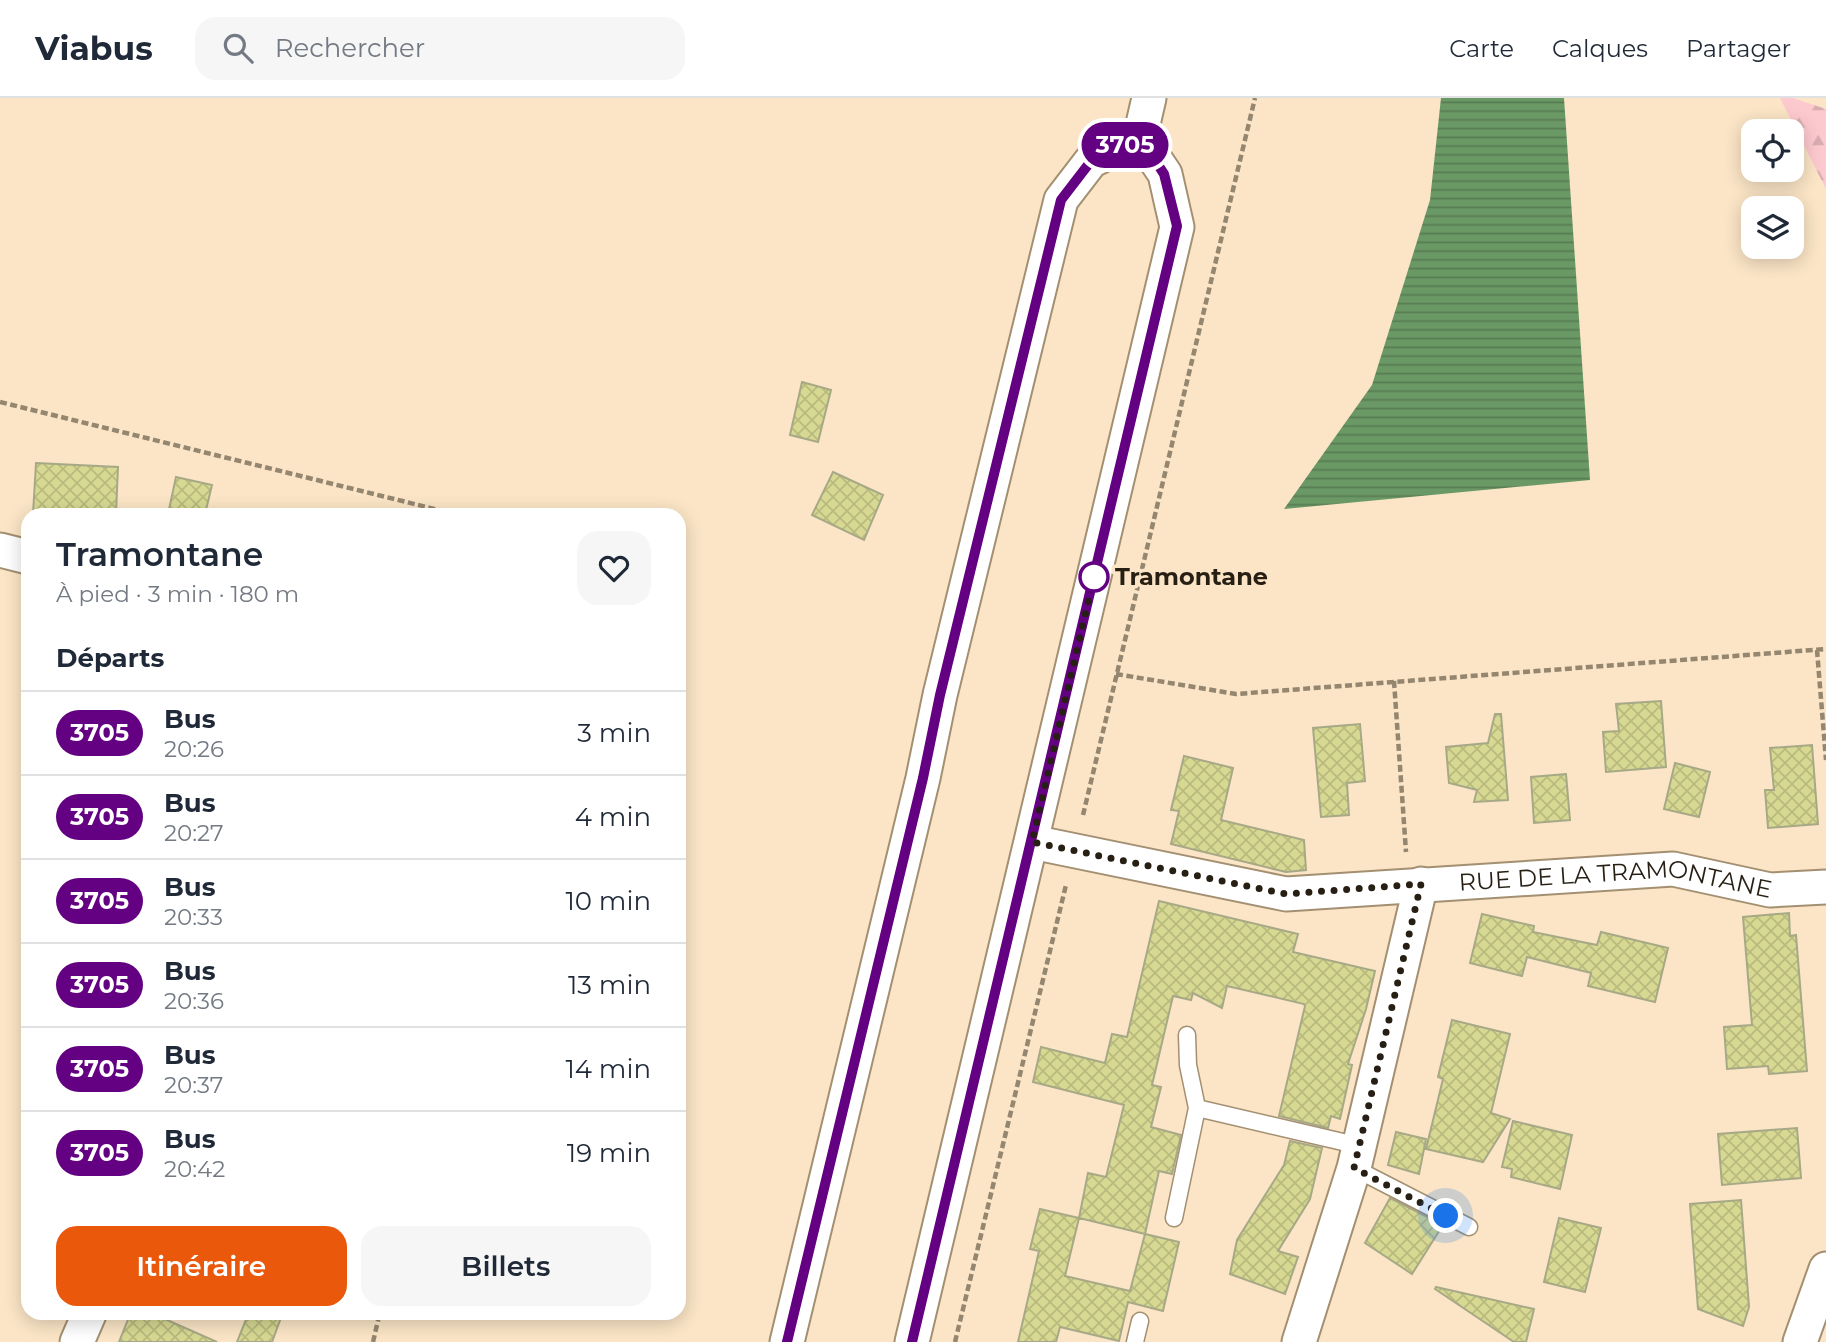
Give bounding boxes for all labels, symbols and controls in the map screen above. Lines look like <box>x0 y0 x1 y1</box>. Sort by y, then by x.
search box <box>195 17 685 80</box>
text: Viabus <box>35 28 153 68</box>
icon: search <box>219 29 257 67</box>
text: Rechercher <box>275 32 425 64</box>
text: Carte <box>1449 34 1514 63</box>
text: Calques <box>1552 34 1648 63</box>
text: Partager <box>1686 34 1791 63</box>
map controls <box>1741 119 1804 259</box>
button: locate <box>1741 119 1804 182</box>
line badge: 3705 <box>1076 122 1174 168</box>
text: 3705 <box>1096 130 1154 159</box>
button: layers <box>1741 196 1804 259</box>
button: heart <box>577 531 651 605</box>
text: Tramontane <box>56 534 263 574</box>
marker: Tramontane <box>1079 562 1109 592</box>
place label: Tramontane <box>1115 562 1268 591</box>
text: À pied · 3 min · 180 m <box>56 580 299 608</box>
text: Départs <box>56 642 164 674</box>
text: Bus <box>164 703 216 735</box>
text: 3 min <box>577 717 651 749</box>
text: 3705 <box>70 718 129 747</box>
text: 20:26 <box>164 735 224 763</box>
text: Bus <box>164 787 216 819</box>
text: 4 min <box>575 801 651 833</box>
text: 3705 <box>70 802 129 831</box>
text: 20:27 <box>164 819 224 847</box>
street label: RUE DE LA TRAMONTANE <box>1458 853 1774 904</box>
text: Bus <box>164 871 216 903</box>
text: 10 min <box>565 885 651 917</box>
text: 3705 <box>70 886 129 915</box>
text: 20:33 <box>164 903 223 931</box>
text: Bus <box>164 955 216 987</box>
text: 13 min <box>568 969 651 1001</box>
text: 3705 <box>70 970 129 999</box>
text: 20:36 <box>164 987 224 1015</box>
text: Bus <box>164 1039 216 1071</box>
text: 14 min <box>565 1053 651 1085</box>
text: 3705 <box>70 1054 129 1083</box>
text: 20:37 <box>164 1071 223 1099</box>
text: Bus <box>164 1123 216 1155</box>
text: 19 min <box>567 1137 651 1169</box>
text: 3705 <box>70 1138 129 1167</box>
text: 20:42 <box>164 1155 225 1183</box>
your location <box>1428 1198 1463 1233</box>
button: Itinéraire <box>56 1226 347 1306</box>
button: Billets <box>361 1226 651 1306</box>

